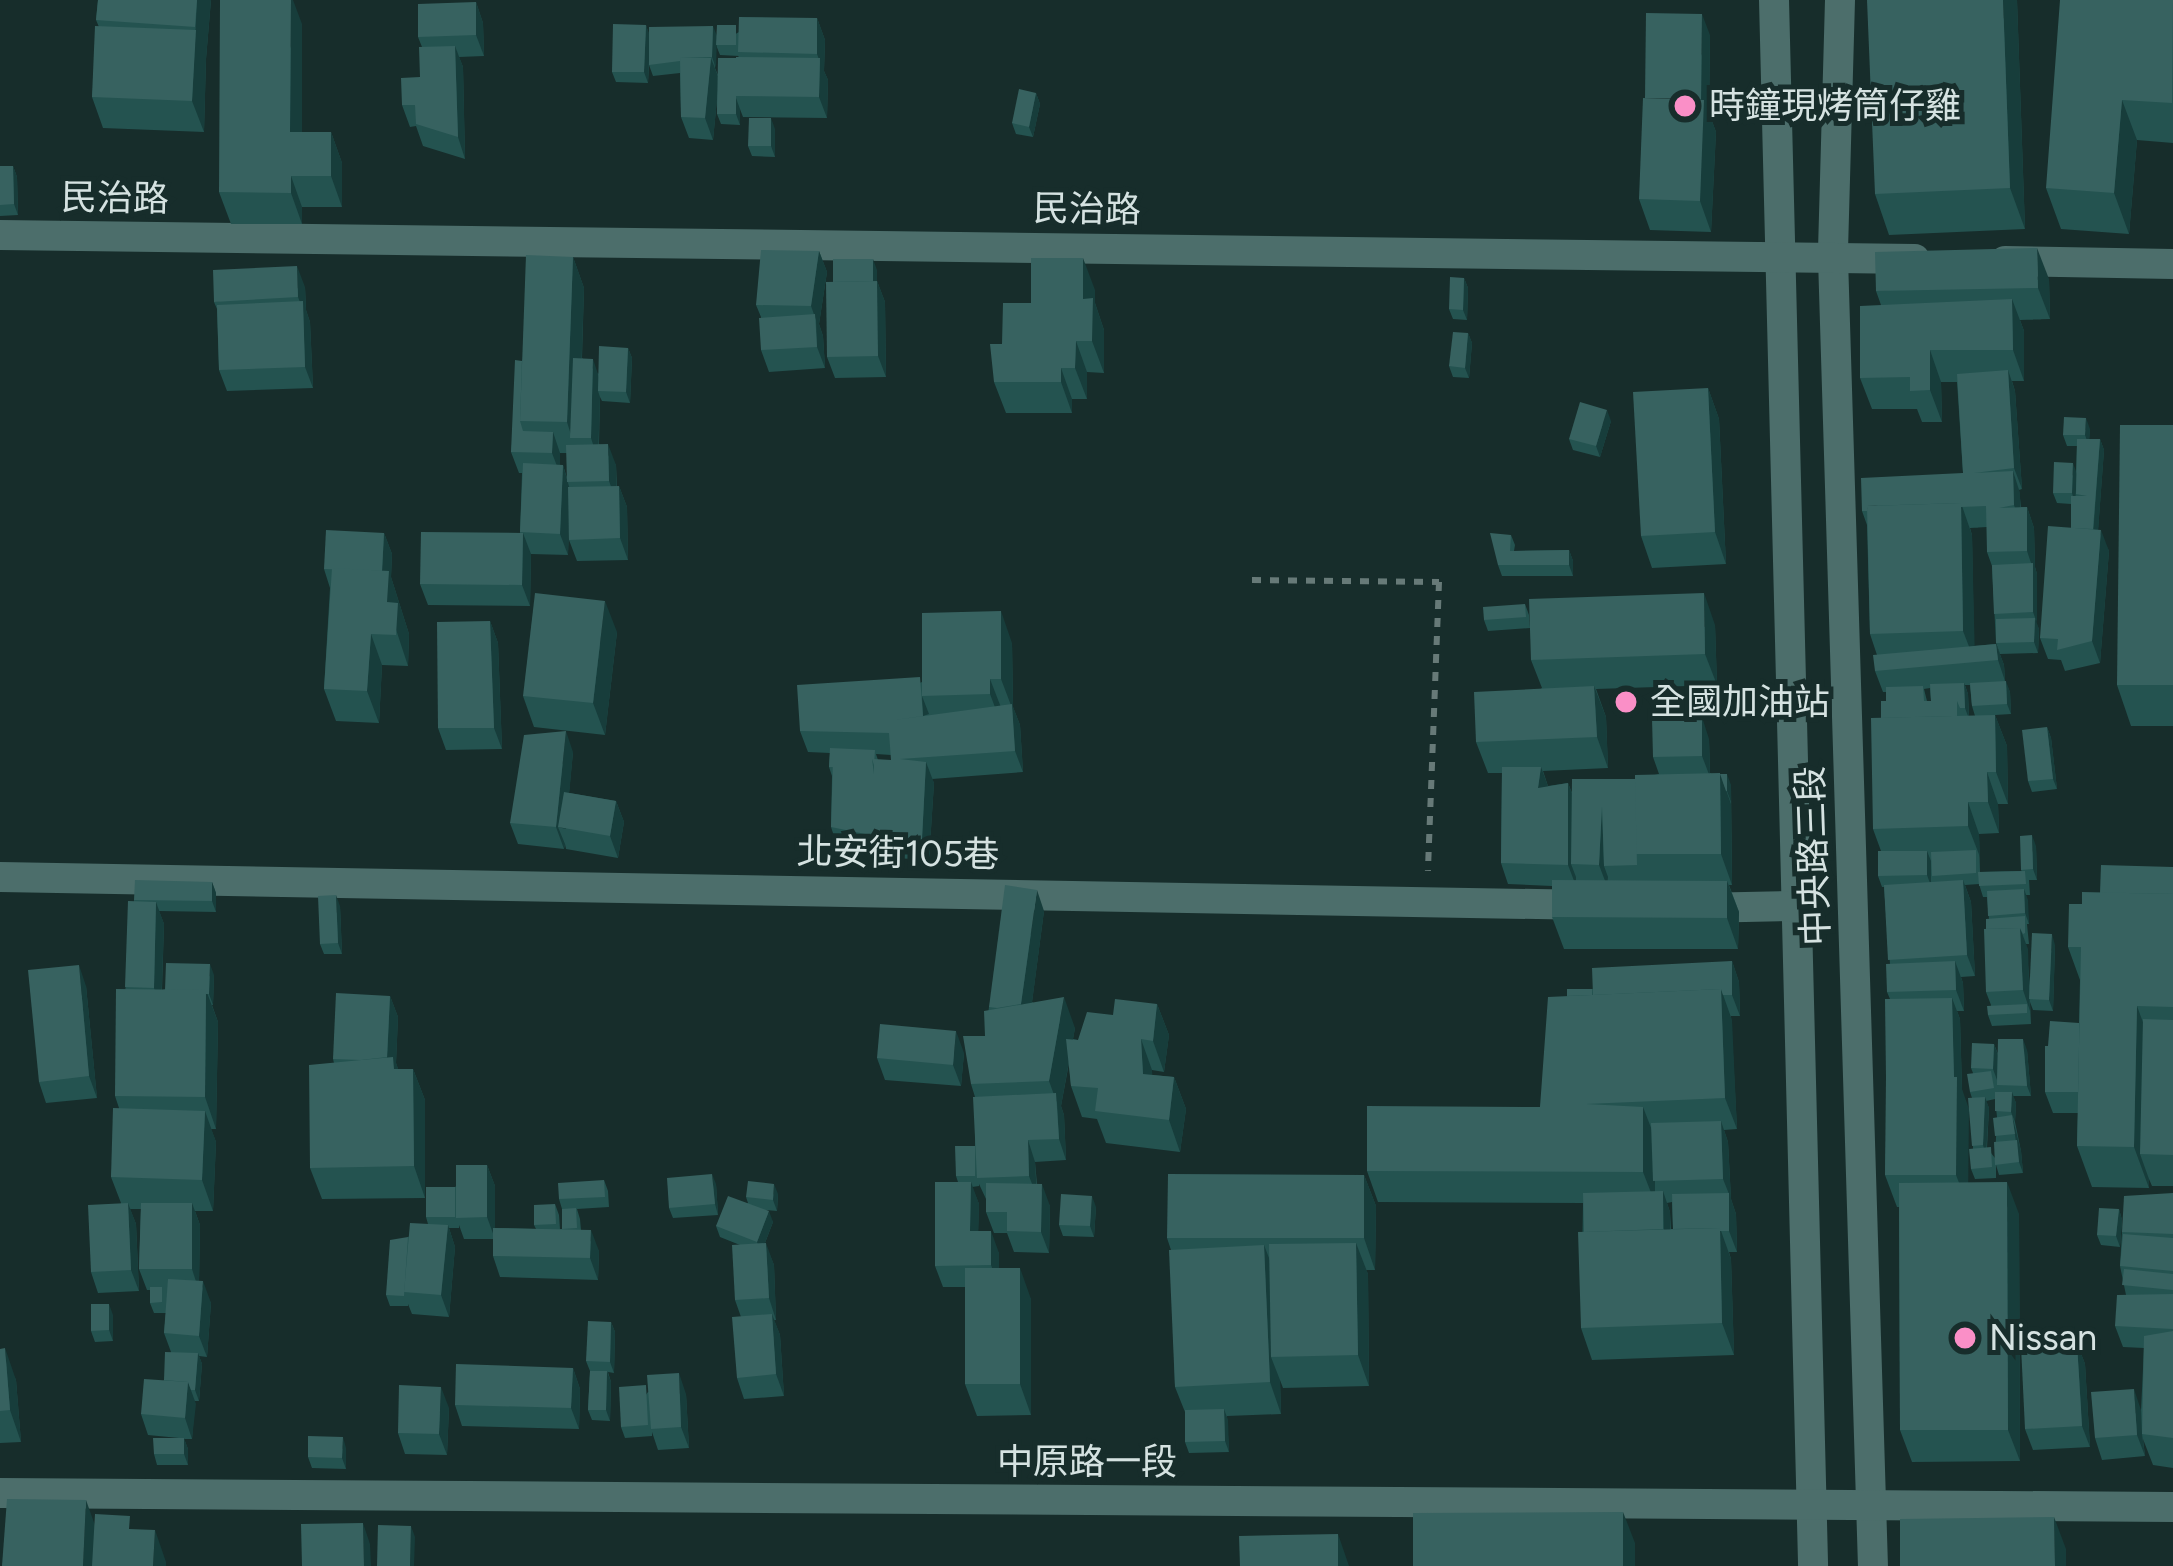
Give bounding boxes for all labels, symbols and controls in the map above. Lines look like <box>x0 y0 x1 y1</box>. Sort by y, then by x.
place label: 時鐘現烤筒仔雞 <box>1709 84 1961 128</box>
marker: 時鐘現烤筒仔雞 <box>1672 93 1698 119</box>
street label: 民治路 <box>61 175 169 221</box>
street label: 民治路 <box>1033 186 1141 232</box>
place label: 全國加油站 <box>1650 680 1830 724</box>
marker: 全國加油站 <box>1613 689 1639 715</box>
street label: 中央路三段 <box>1788 765 1838 947</box>
street label: 北安街105巷 <box>796 830 1000 876</box>
place label: Nissan <box>1989 1316 2097 1360</box>
marker: Nissan <box>1952 1325 1978 1351</box>
street label: 中原路一段 <box>997 1440 1177 1484</box>

